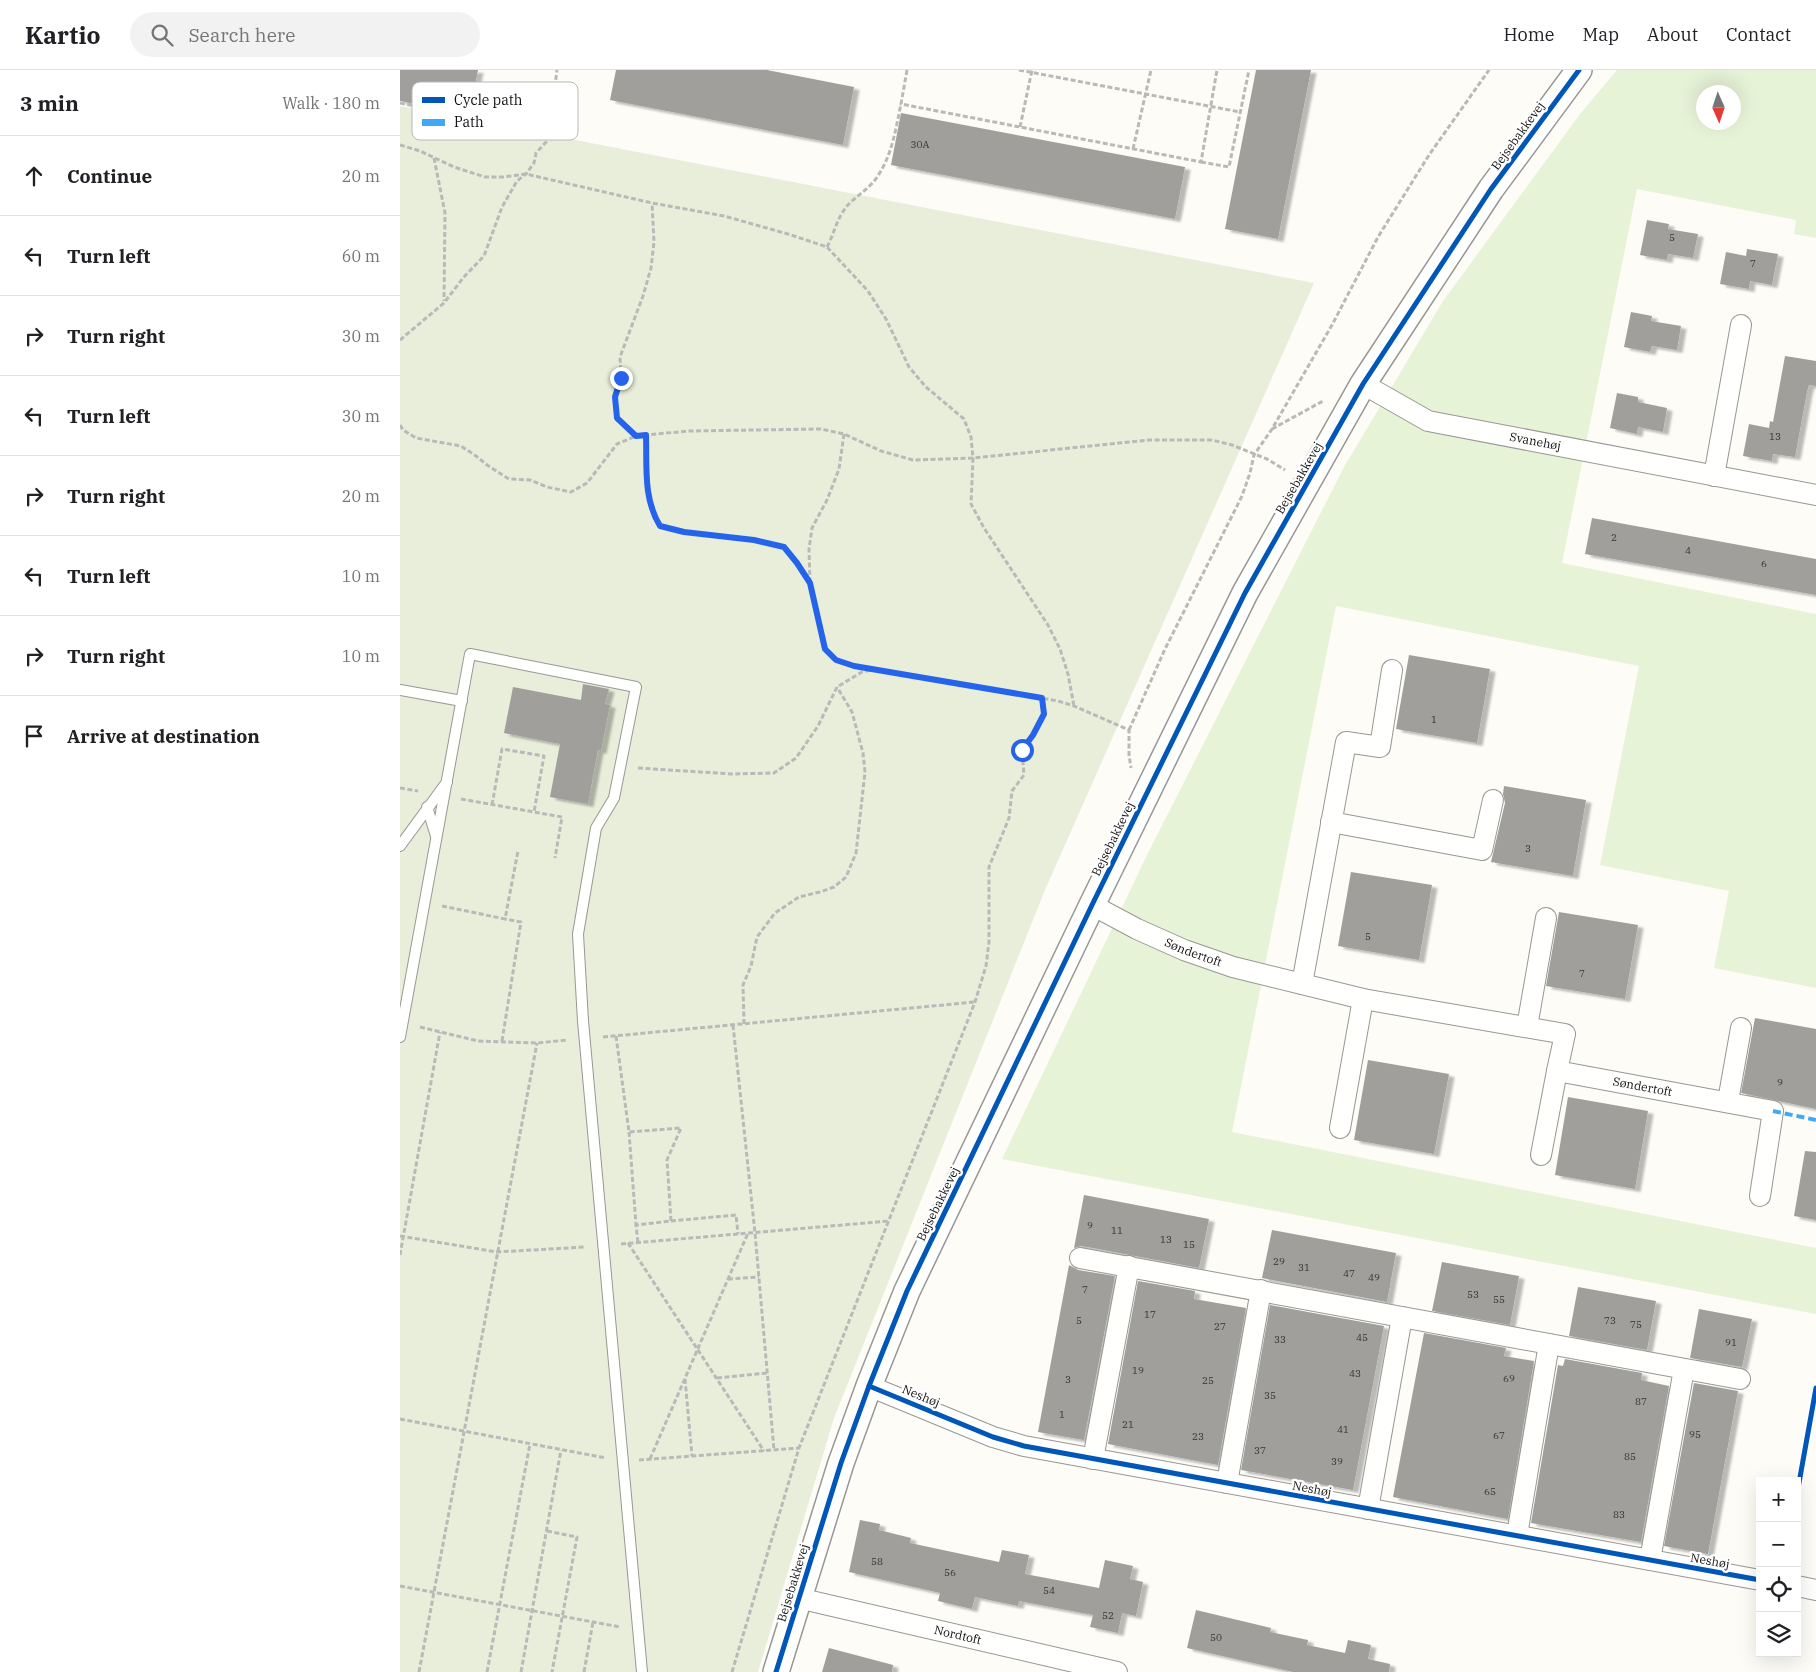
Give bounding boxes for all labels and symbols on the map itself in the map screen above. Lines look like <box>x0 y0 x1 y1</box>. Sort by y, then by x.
legend <box>412 82 578 140</box>
north arrow <box>1696 85 1741 130</box>
text: Cycle path <box>454 91 523 109</box>
street label: Bejsebakkevej <box>1488 99 1547 173</box>
text: Path <box>454 113 484 131</box>
house number: 30A <box>911 138 930 151</box>
house number: 5 <box>1669 231 1675 244</box>
house number: 7 <box>1750 257 1756 270</box>
route end <box>610 367 633 390</box>
street label: Svanehøj <box>1508 429 1562 453</box>
house number: 13 <box>1769 430 1781 443</box>
street label: Bejsebakkevej <box>1272 439 1325 517</box>
house number: 2 <box>1611 531 1617 544</box>
house number: 4 <box>1685 544 1691 557</box>
house number: 6 <box>1761 557 1767 570</box>
house number: 1 <box>1431 713 1437 726</box>
route start <box>1011 739 1034 762</box>
street label: Bejsebakkevej <box>1088 799 1137 878</box>
house number: 3 <box>1525 842 1531 855</box>
house number: 5 <box>1365 930 1371 943</box>
street label: Søndertoft <box>1162 934 1224 970</box>
house number: 7 <box>1579 967 1585 980</box>
street label: Søndertoft <box>1612 1073 1673 1099</box>
house number: 9 <box>1777 1076 1783 1089</box>
street label: Bejsebakkevej <box>913 1164 962 1243</box>
house number: 9 <box>1087 1219 1093 1232</box>
house number: 11 <box>1111 1224 1123 1237</box>
house number: 13 <box>1160 1233 1172 1246</box>
house number: 15 <box>1183 1238 1195 1251</box>
house number: 29 <box>1273 1255 1285 1268</box>
house number: 31 <box>1298 1261 1310 1274</box>
house number: 47 <box>1343 1267 1355 1280</box>
house number: 49 <box>1368 1271 1380 1284</box>
house number: 7 <box>1082 1283 1088 1296</box>
house number: 53 <box>1467 1288 1479 1301</box>
house number: 55 <box>1493 1293 1505 1306</box>
house number: 17 <box>1144 1308 1156 1321</box>
house number: 5 <box>1076 1314 1082 1327</box>
house number: 73 <box>1604 1314 1616 1327</box>
house number: 75 <box>1630 1318 1642 1331</box>
house number: 27 <box>1214 1320 1226 1333</box>
house number: 45 <box>1356 1331 1368 1344</box>
house number: 33 <box>1274 1333 1286 1346</box>
house number: 91 <box>1725 1336 1737 1349</box>
house number: 19 <box>1132 1364 1144 1377</box>
house number: 43 <box>1349 1367 1361 1380</box>
house number: 69 <box>1503 1372 1515 1385</box>
house number: 3 <box>1065 1373 1071 1386</box>
house number: 25 <box>1202 1374 1214 1387</box>
street label: Neshøj <box>900 1381 942 1410</box>
house number: 35 <box>1264 1389 1276 1402</box>
house number: 87 <box>1635 1395 1647 1408</box>
house number: 1 <box>1059 1408 1065 1421</box>
house number: 21 <box>1122 1418 1134 1431</box>
house number: 41 <box>1337 1423 1349 1436</box>
house number: 95 <box>1689 1428 1701 1441</box>
house number: 67 <box>1493 1429 1505 1442</box>
house number: 23 <box>1192 1430 1204 1443</box>
house number: 37 <box>1254 1444 1266 1457</box>
house number: 85 <box>1624 1450 1636 1463</box>
house number: 39 <box>1331 1455 1343 1468</box>
street label: Neshøj <box>1291 1477 1333 1500</box>
house number: 65 <box>1484 1485 1496 1498</box>
house number: 83 <box>1613 1508 1625 1521</box>
street label: Bejsebakkevej <box>774 1542 812 1624</box>
street label: Neshøj <box>1689 1550 1731 1571</box>
house number: 58 <box>871 1555 883 1568</box>
house number: 56 <box>944 1566 956 1579</box>
house number: 54 <box>1043 1584 1055 1597</box>
house number: 52 <box>1102 1609 1114 1622</box>
street label: Nordtoft <box>933 1622 983 1647</box>
house number: 50 <box>1210 1631 1222 1644</box>

